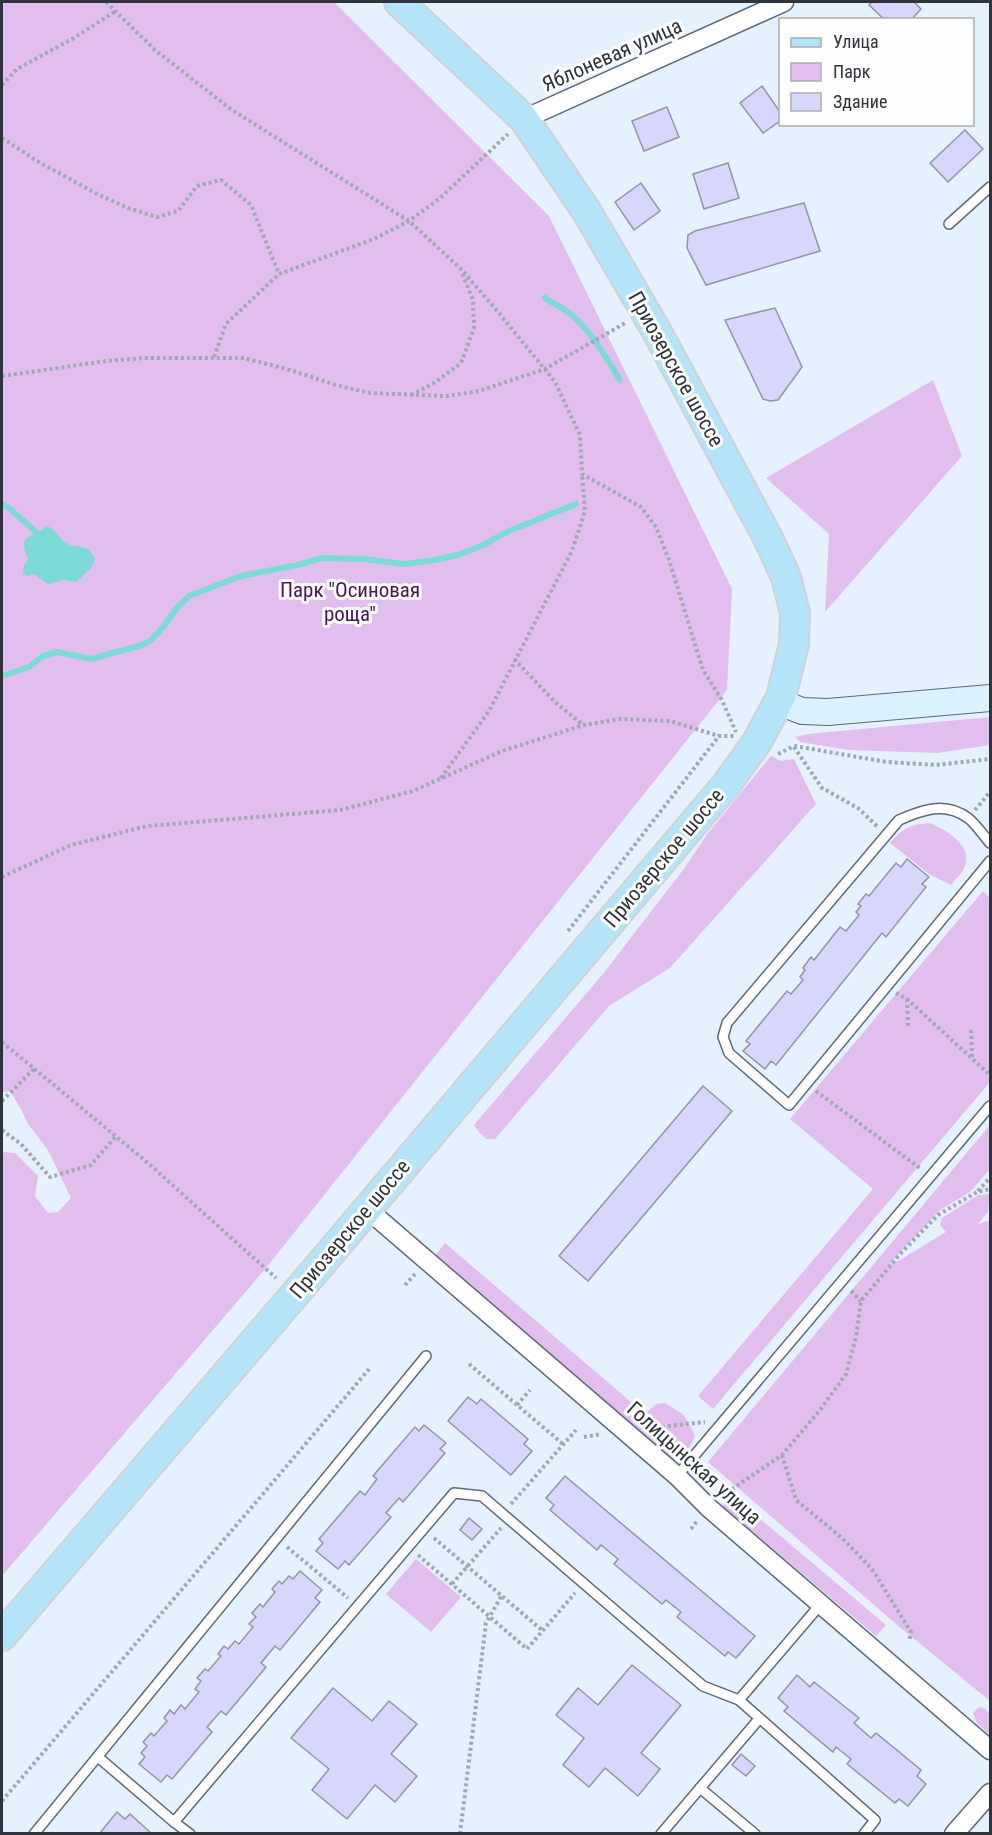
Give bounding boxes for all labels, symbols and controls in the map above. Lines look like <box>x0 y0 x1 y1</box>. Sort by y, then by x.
street label: Яблоневая улица <box>539 13 685 97</box>
legend <box>779 18 974 126</box>
text: Улица <box>833 31 879 52</box>
text: Парк <box>833 61 871 82</box>
text: Здание <box>833 91 887 112</box>
street label: Приозерское шоссе <box>623 287 729 451</box>
park label: Парк "Осиновая роща" <box>280 578 420 626</box>
street label: Приозерское шоссе <box>599 784 729 932</box>
street label: Приозерское шоссе <box>285 1155 415 1303</box>
street label: Голицынская улица <box>622 1397 766 1529</box>

